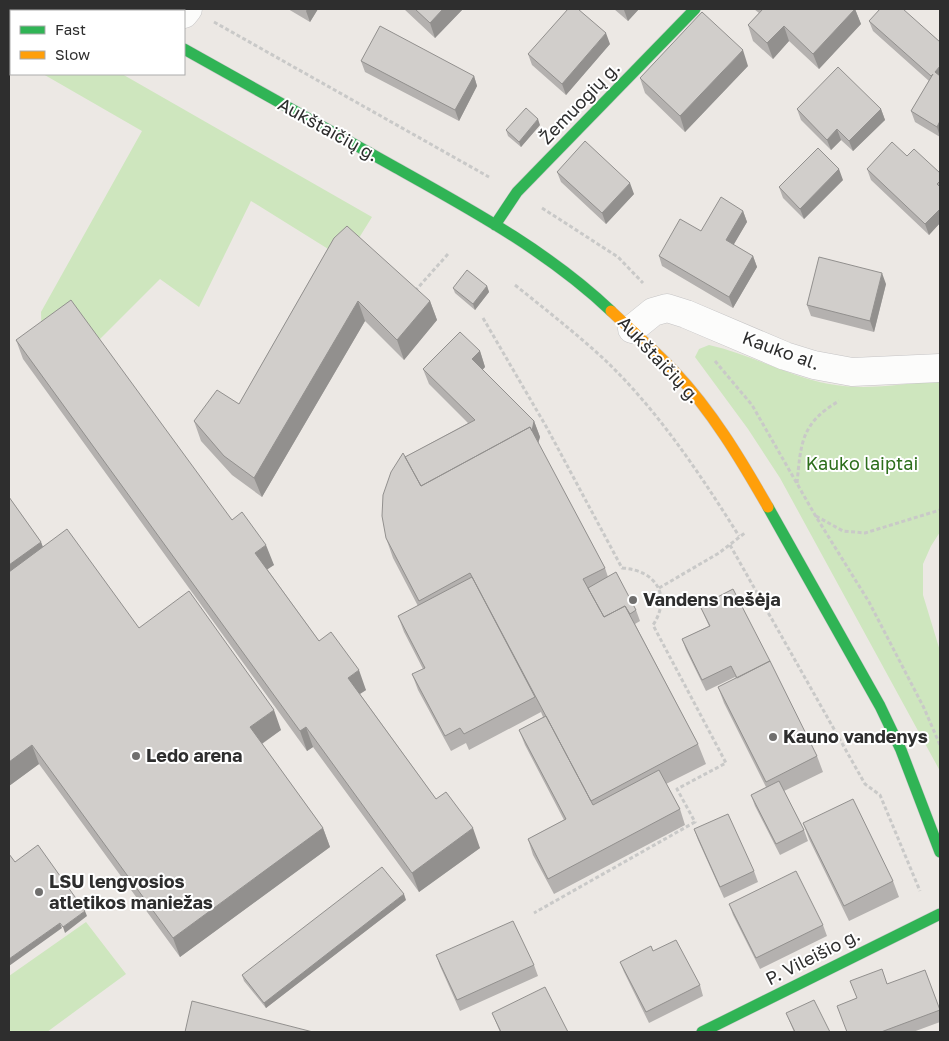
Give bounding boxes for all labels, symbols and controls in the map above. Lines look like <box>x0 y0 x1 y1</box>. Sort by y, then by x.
legend <box>10 10 185 75</box>
text: Fast <box>55 20 86 38</box>
text: Slow <box>55 45 90 63</box>
street label: Žemuogių g. <box>534 56 624 148</box>
street label: Aukštaičių g. <box>275 93 382 166</box>
street label: Aukštaičių g. <box>614 311 706 407</box>
street label: Kauko al. <box>740 326 823 374</box>
park label: Kauko laiptai <box>806 452 918 474</box>
place label: Vandens nešėja <box>643 588 781 610</box>
marker: Vandens nešėja <box>627 594 639 606</box>
place label: Kauno vandenys <box>783 725 928 747</box>
marker: Kauno vandenys <box>767 731 779 743</box>
place label: Ledo arena <box>146 744 242 766</box>
marker: Ledo arena <box>130 750 142 762</box>
place label: LSU lengvosios atletikos maniežas <box>49 870 213 913</box>
marker: LSU lengvosios atletikos maniežas <box>33 886 45 898</box>
street label: P. Vileišio g. <box>762 923 863 989</box>

